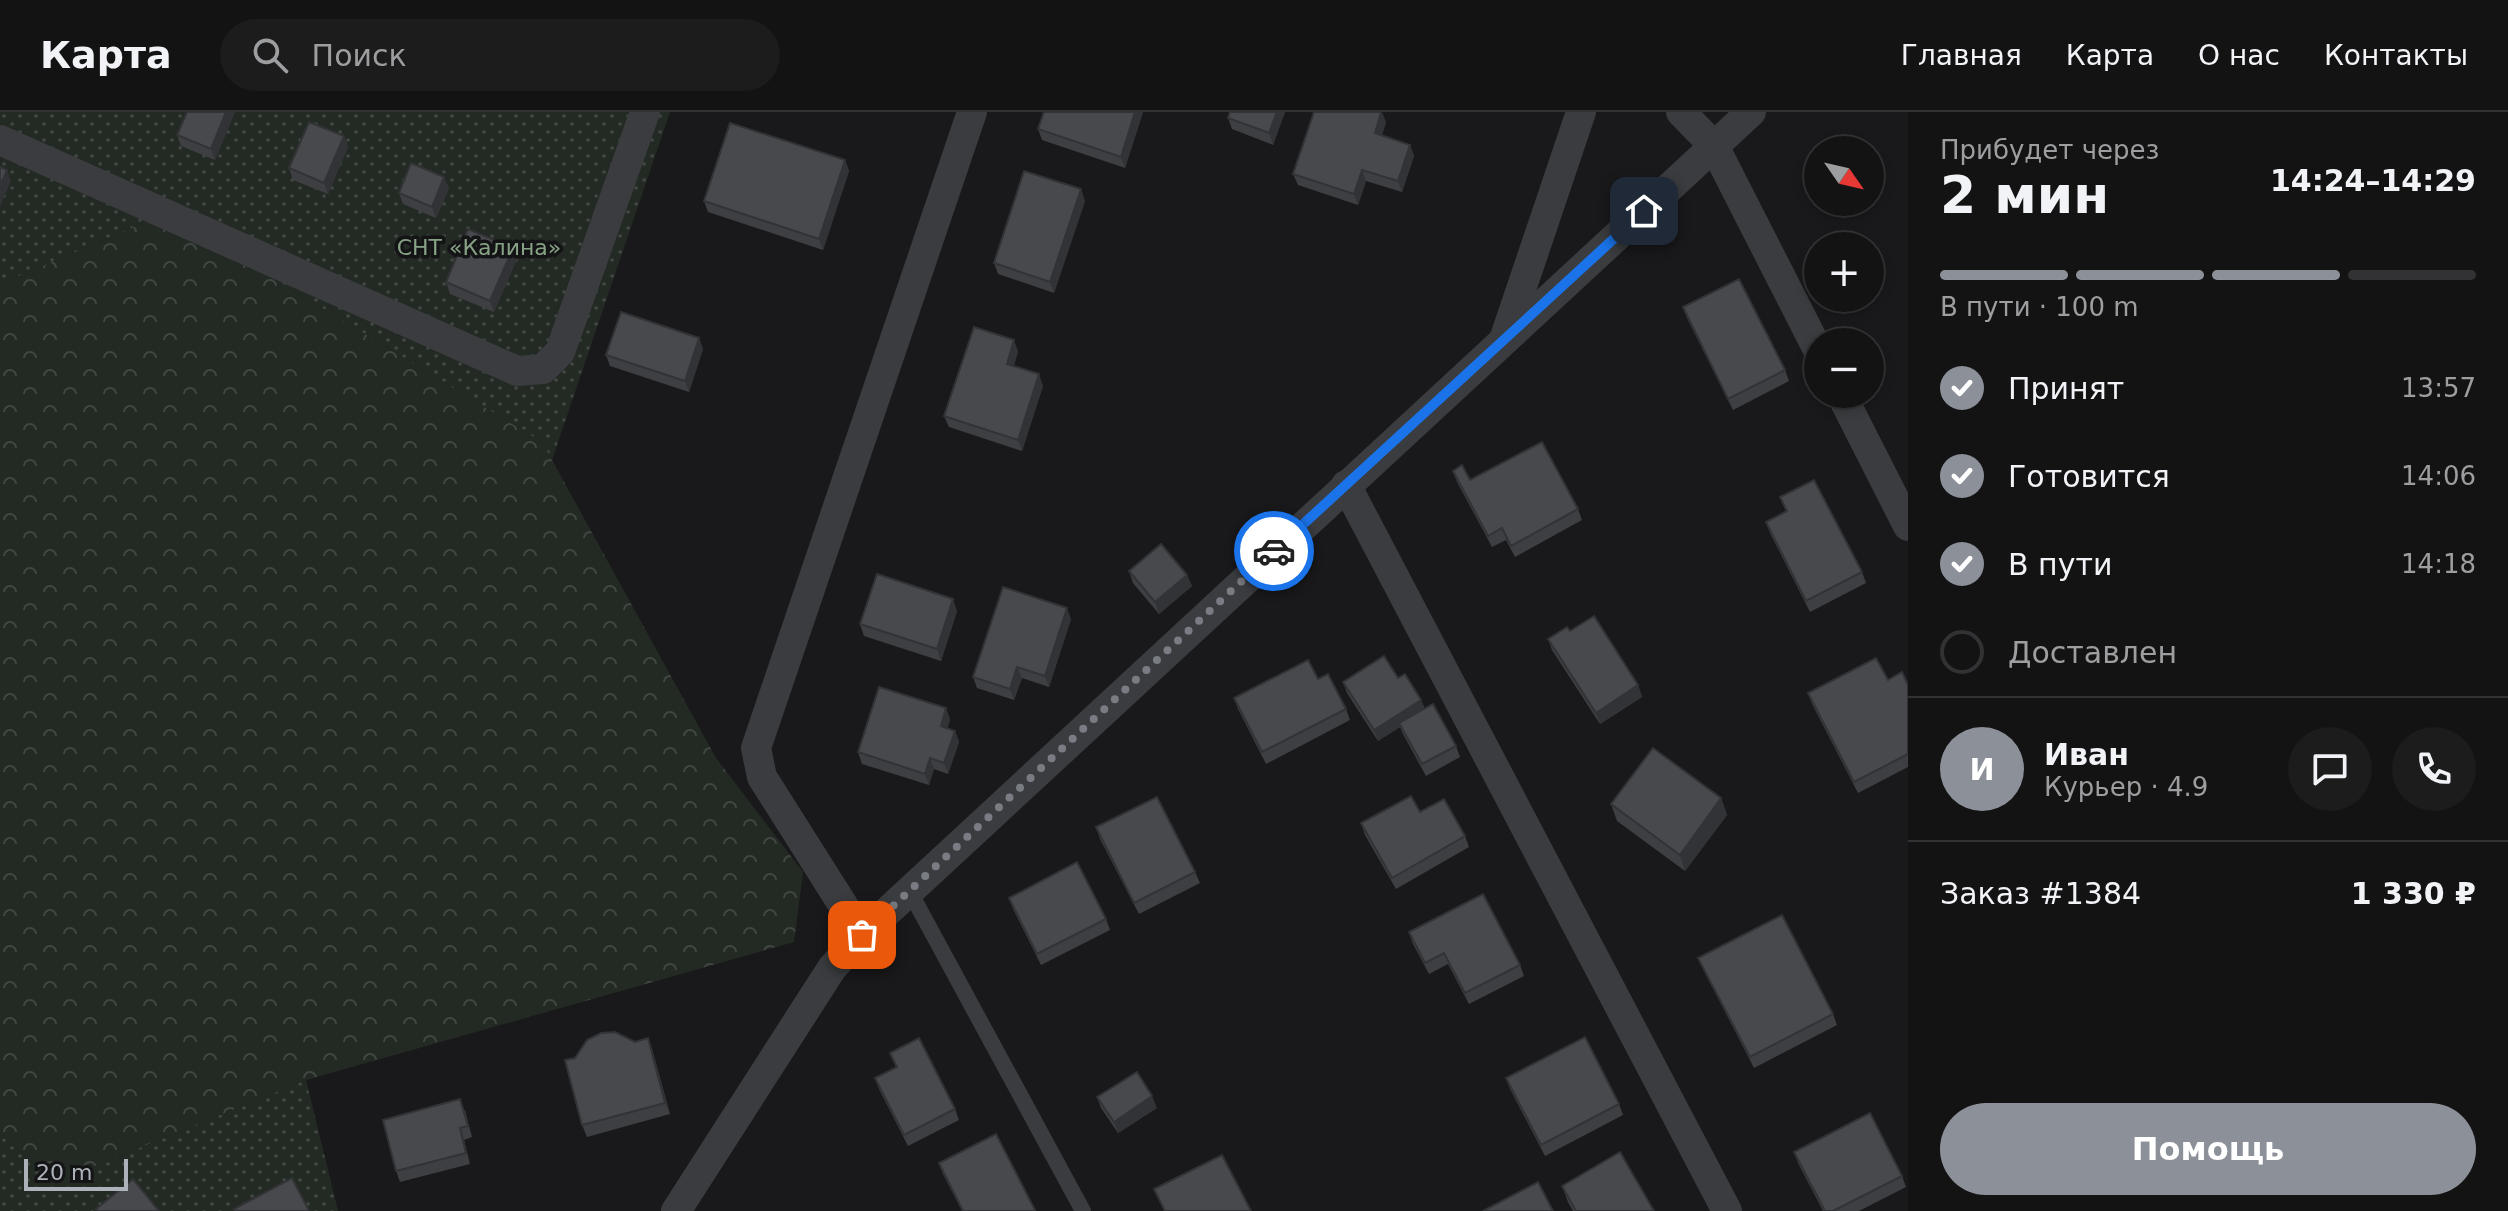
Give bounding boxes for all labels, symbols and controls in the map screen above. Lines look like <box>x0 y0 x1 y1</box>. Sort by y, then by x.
search box <box>220 19 780 91</box>
text: Карта <box>40 33 172 77</box>
icon: search <box>248 33 292 77</box>
text: Поиск <box>312 38 407 73</box>
text: Главная <box>1901 39 2022 72</box>
text: Карта <box>2066 39 2154 72</box>
text: О нас <box>2198 39 2280 72</box>
text: Контакты <box>2324 39 2468 72</box>
text: Прибудет через <box>1940 135 2159 165</box>
north arrow <box>1804 136 1884 216</box>
map controls <box>1804 136 1884 408</box>
text: 14:24–14:29 <box>2270 163 2476 198</box>
text: 2 мин <box>1940 165 2109 225</box>
pin <box>1610 177 1678 245</box>
icon: home <box>1622 189 1666 233</box>
button: + <box>1804 232 1884 312</box>
park label: СНТ «Калина» <box>397 235 561 260</box>
text: В пути · 100 m <box>1940 292 2139 322</box>
button: − <box>1804 328 1884 408</box>
icon: check <box>1940 366 1984 410</box>
text: Принят <box>2008 371 2124 406</box>
text: 13:57 <box>2401 373 2476 403</box>
icon: check <box>1940 454 1984 498</box>
text: Готовится <box>2008 459 2170 494</box>
text: 14:06 <box>2401 461 2476 491</box>
courier <box>1234 511 1314 591</box>
icon: car <box>1252 529 1296 573</box>
icon: check <box>1940 542 1984 586</box>
text: В пути <box>2008 547 2112 582</box>
text: 14:18 <box>2401 549 2476 579</box>
text: Доставлен <box>2008 635 2177 670</box>
button: chat <box>2288 727 2372 811</box>
button: phone <box>2392 727 2476 811</box>
text: Иван <box>2044 737 2129 772</box>
text: И <box>1969 752 1995 787</box>
text: Курьер · 4.9 <box>2044 772 2208 802</box>
text: Заказ #1384 <box>1940 876 2141 911</box>
text: 1 330 ₽ <box>2351 876 2476 911</box>
pin <box>828 901 896 969</box>
icon: bag <box>840 913 884 957</box>
button: Помощь <box>1940 1103 2476 1195</box>
scale bar <box>24 1155 128 1191</box>
text: 20 m <box>36 1160 92 1185</box>

